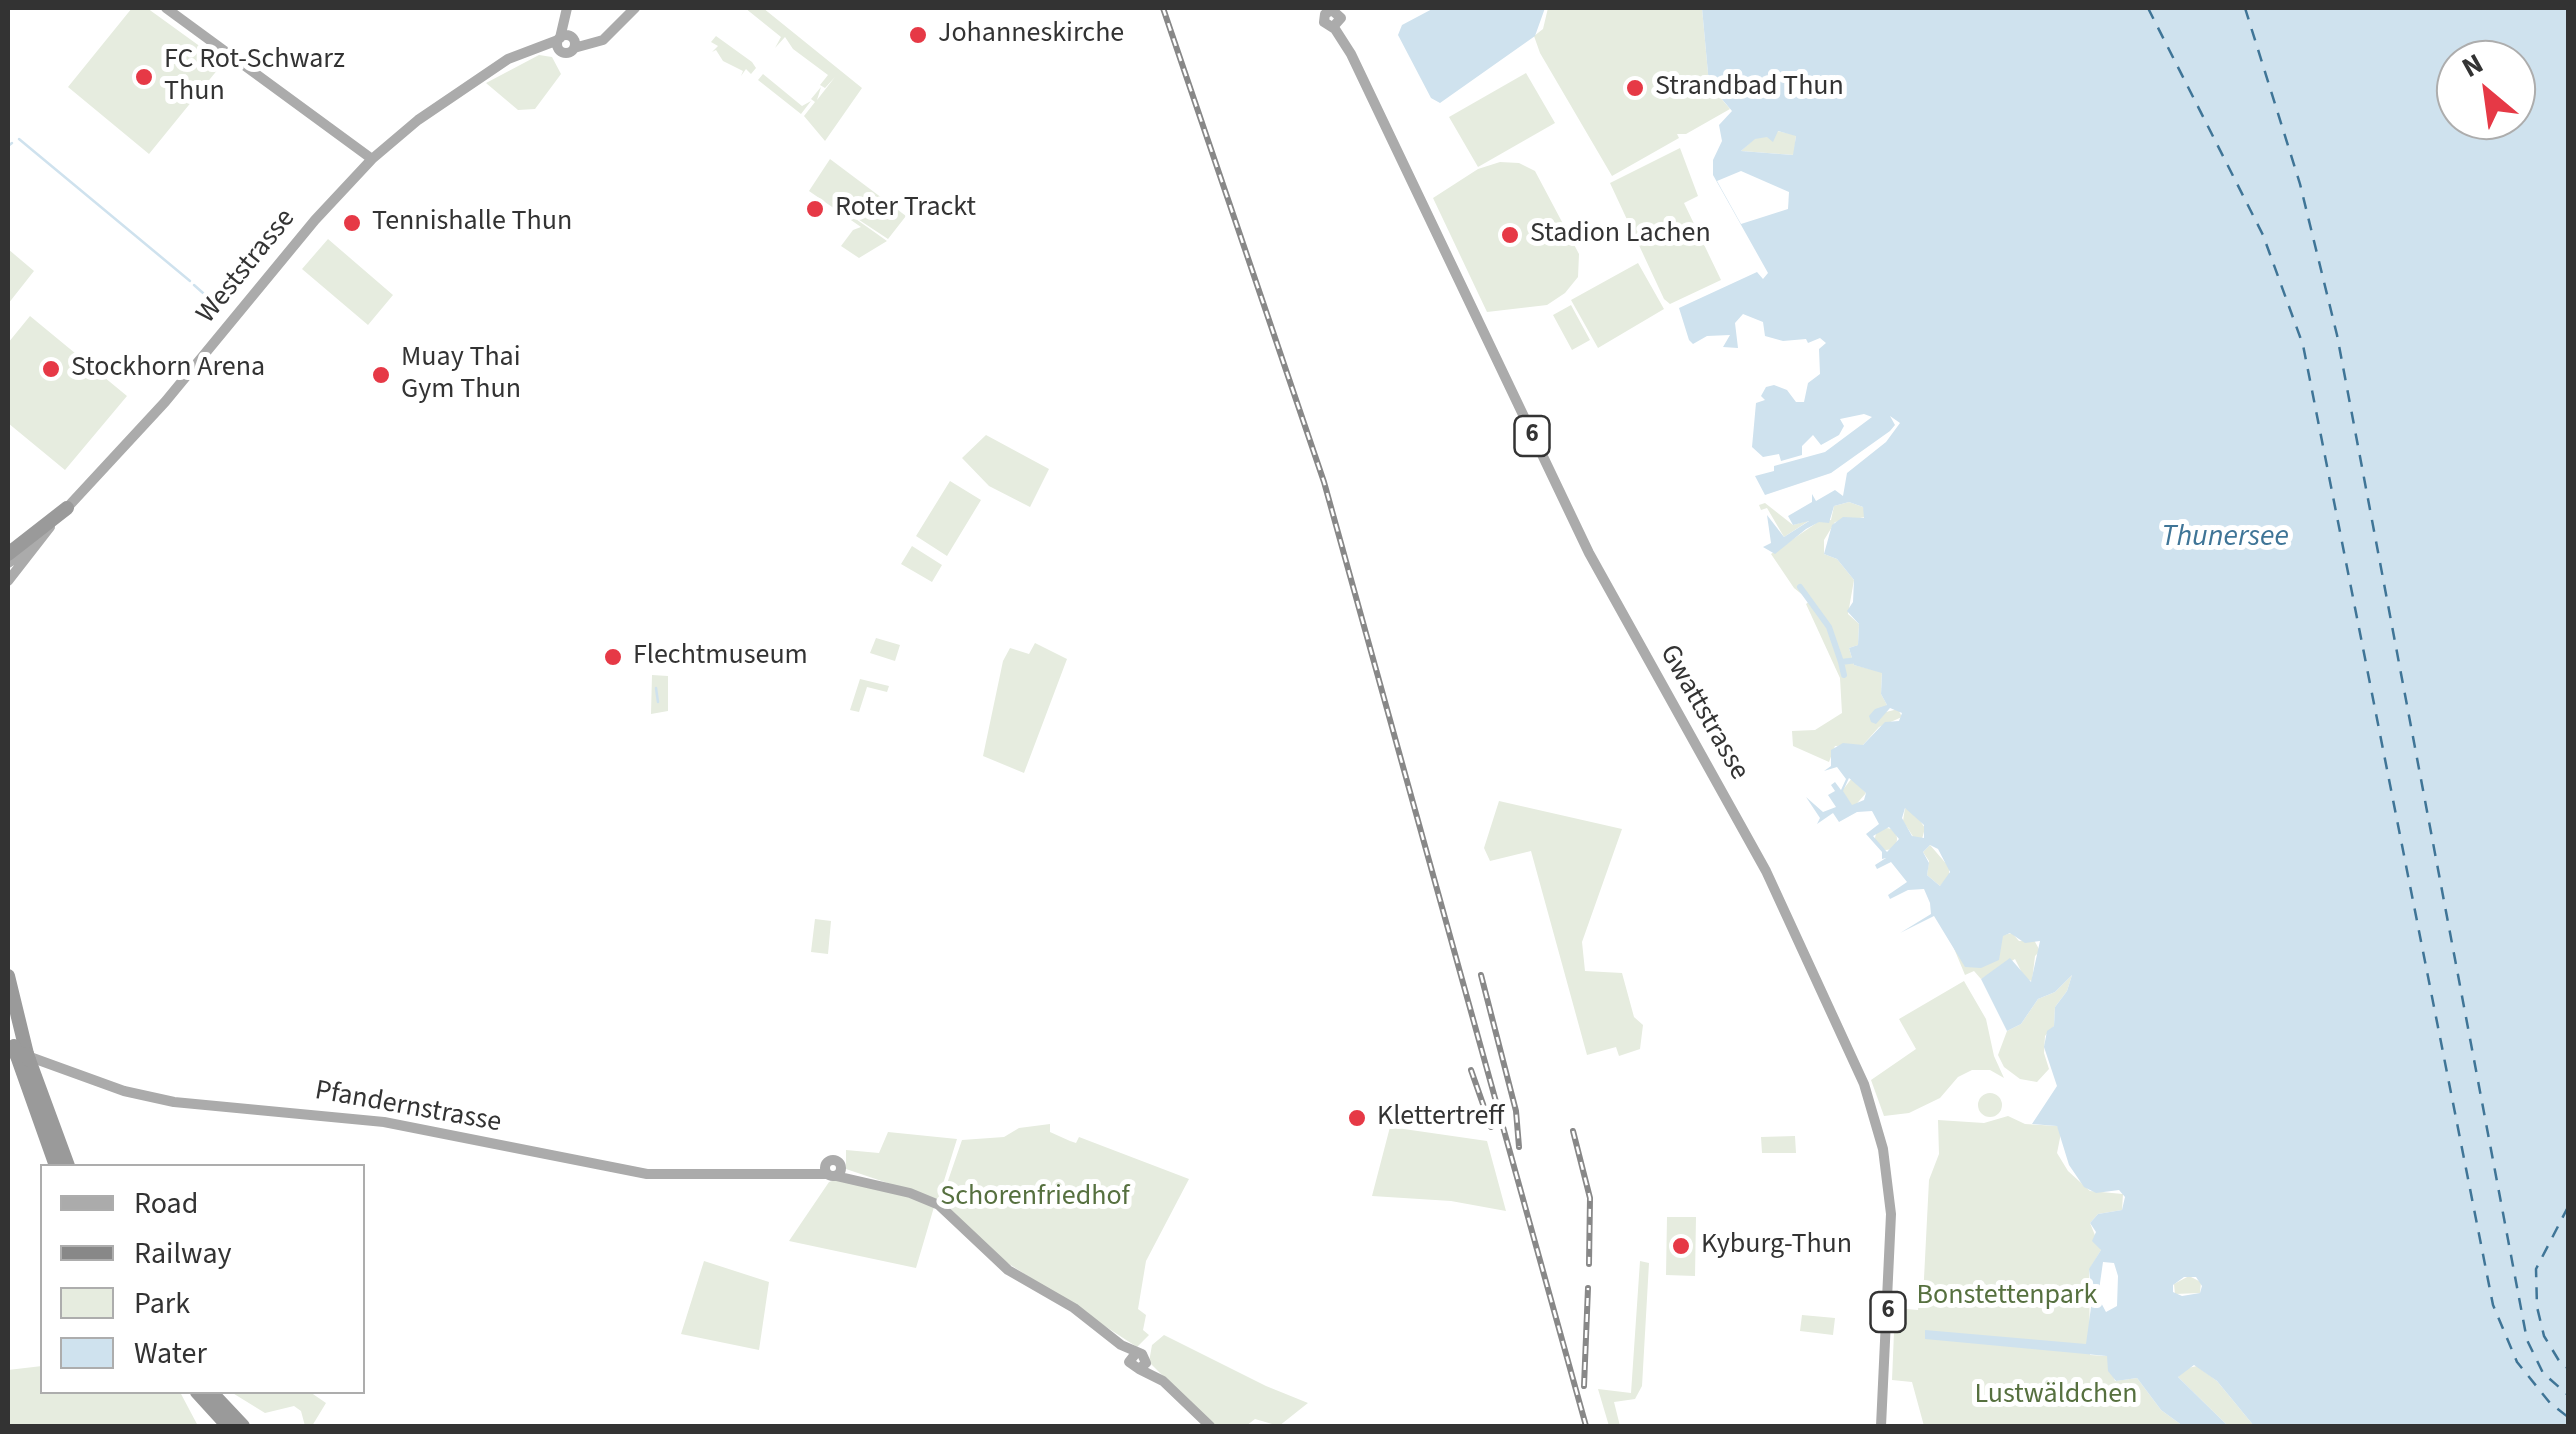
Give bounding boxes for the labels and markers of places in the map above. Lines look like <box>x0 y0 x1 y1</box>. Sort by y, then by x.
place label: Johanneskirche <box>938 18 1124 52</box>
marker: Johanneskirche <box>907 24 929 46</box>
place label: FC Rot-Schwarz Thun <box>164 44 345 110</box>
marker: FC Rot-Schwarz Thun <box>133 66 155 88</box>
place label: Strandbad Thun <box>1655 71 1844 105</box>
marker: Strandbad Thun <box>1624 77 1646 99</box>
place label: Roter Trackt <box>835 192 976 226</box>
marker: Roter Trackt <box>804 198 826 220</box>
place label: Tennishalle Thun <box>372 206 572 240</box>
marker: Tennishalle Thun <box>341 212 363 234</box>
place label: Stadion Lachen <box>1530 218 1711 252</box>
marker: Stadion Lachen <box>1499 224 1521 246</box>
place label: Muay Thai Gym Thun <box>401 342 521 408</box>
place label: Stockhorn Arena <box>71 352 265 386</box>
marker: Stockhorn Arena <box>40 358 62 380</box>
marker: Muay Thai Gym Thun <box>370 364 392 386</box>
place label: Flechtmuseum <box>633 640 808 674</box>
marker: Flechtmuseum <box>602 646 624 668</box>
place label: Klettertreff <box>1377 1101 1504 1135</box>
marker: Klettertreff <box>1346 1107 1368 1129</box>
place label: Kyburg-Thun <box>1701 1229 1852 1263</box>
marker: Kyburg-Thun <box>1670 1235 1692 1257</box>

